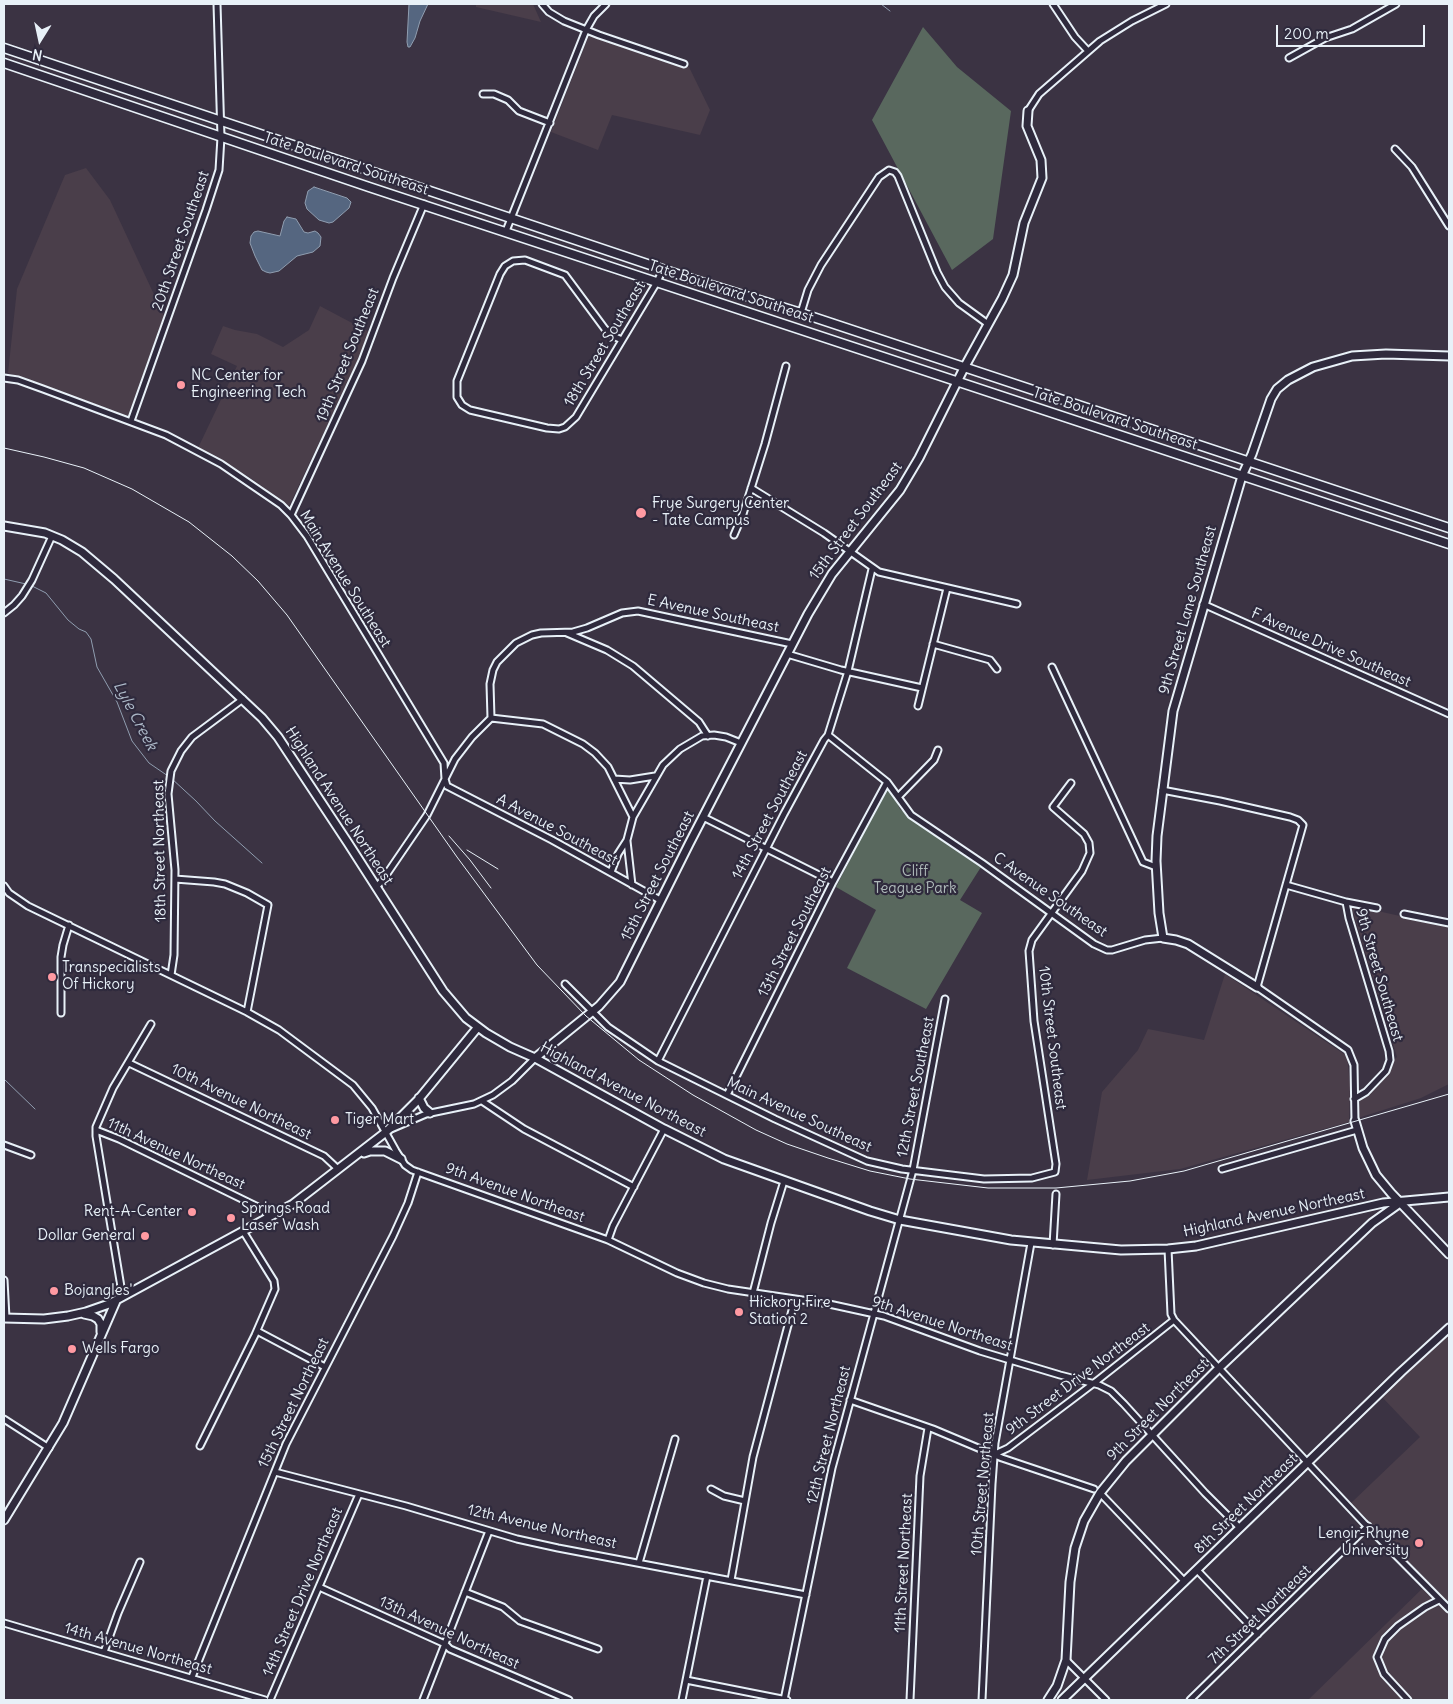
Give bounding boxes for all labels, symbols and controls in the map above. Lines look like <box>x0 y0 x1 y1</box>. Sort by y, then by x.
north arrow <box>15 15 65 65</box>
scale bar <box>1278 15 1427 47</box>
text: 200 m <box>1284 24 1329 43</box>
text: N <box>31 45 44 64</box>
street label: Tate Boulevard Southeast <box>261 129 431 199</box>
street label: 20th Street Southeast <box>149 169 213 313</box>
street label: Tate Boulevard Southeast <box>646 257 816 327</box>
street label: 18th Street Southeast <box>560 278 650 410</box>
street label: 19th Street Southeast <box>313 285 383 425</box>
place label: NC Center for Engineering Tech <box>191 367 306 402</box>
marker: NC Center for Engineering Tech <box>175 379 187 391</box>
street label: Tate Boulevard Southeast <box>1030 384 1200 454</box>
street label: 15th Street Southeast <box>806 458 906 584</box>
place label: Frye Surgery Center - Tate Campus <box>652 495 789 530</box>
marker: Frye Surgery Center - Tate Campus <box>634 506 648 520</box>
street label: Main Avenue Southeast <box>296 507 394 651</box>
street label: 9th Street Lane Southeast <box>1155 524 1221 696</box>
street label: E Avenue Southeast <box>646 591 780 637</box>
street label: F Avenue Drive Southeast <box>1248 605 1414 691</box>
water label: Lyle Creek <box>109 678 161 754</box>
street label: Highland Avenue Northeast <box>281 724 397 888</box>
street label: 14th Street Southeast <box>728 748 812 882</box>
street label: 18th Street Northeast <box>150 780 170 922</box>
street label: A Avenue Southeast <box>493 790 621 870</box>
street label: 15th Street Southeast <box>617 808 699 944</box>
street label: C Avenue Southeast <box>990 849 1110 941</box>
park label: Cliff Teague Park <box>873 863 957 898</box>
street label: 13th Street Southeast <box>754 864 836 1000</box>
street label: 9th Street Southeast <box>1351 907 1407 1043</box>
place label: Transpecialists Of Hickory <box>62 959 160 994</box>
street label: 10th Street Southeast <box>1034 965 1070 1111</box>
marker: Transpecialists Of Hickory <box>46 971 58 983</box>
street label: 12th Street Southeast <box>894 1015 938 1159</box>
street label: Highland Avenue Northeast <box>537 1039 709 1141</box>
street label: 10th Avenue Northeast <box>168 1060 314 1144</box>
street label: Main Avenue Southeast <box>724 1073 874 1157</box>
place label: Tiger Mart <box>345 1111 414 1129</box>
street label: 11th Avenue Northeast <box>104 1114 248 1194</box>
marker: Tiger Mart <box>329 1114 341 1126</box>
street label: 9th Avenue Northeast <box>443 1159 587 1227</box>
street label: Highland Avenue Northeast <box>1182 1185 1366 1241</box>
place label: Springs Road Laser Wash <box>241 1200 330 1235</box>
place label: Rent-A-Center <box>84 1203 182 1221</box>
marker: Rent-A-Center <box>186 1206 198 1218</box>
marker: Springs Road Laser Wash <box>225 1212 237 1224</box>
place label: Dollar General <box>37 1227 135 1245</box>
marker: Dollar General <box>139 1230 151 1242</box>
place label: Bojangles' <box>64 1282 132 1300</box>
marker: Bojangles' <box>48 1285 60 1297</box>
street label: 9th Avenue Northeast <box>869 1293 1015 1355</box>
place label: Hickory Fire Station 2 <box>749 1294 831 1329</box>
marker: Hickory Fire Station 2 <box>733 1306 745 1318</box>
street label: 9th Street Drive Northeast <box>1002 1319 1154 1439</box>
street label: 15th Street Northeast <box>255 1335 333 1471</box>
place label: Wells Fargo <box>82 1340 159 1358</box>
marker: Wells Fargo <box>66 1343 78 1355</box>
street label: 9th Street Northeast <box>1103 1355 1213 1465</box>
street label: 12th Street Northeast <box>803 1364 855 1506</box>
street label: 10th Street Northeast <box>968 1412 998 1556</box>
street label: 8th Street Northeast <box>1191 1450 1301 1558</box>
street label: 11th Street Northeast <box>891 1493 917 1633</box>
street label: 12th Avenue Northeast <box>466 1501 618 1553</box>
street label: 14th Street Drive Northeast <box>259 1505 347 1679</box>
place label: Lenoir-Rhyne University <box>1318 1525 1409 1560</box>
marker: Lenoir-Rhyne University <box>1413 1537 1425 1549</box>
street label: 7th Street Northeast <box>1205 1562 1315 1668</box>
street label: 13th Avenue Northeast <box>376 1593 522 1673</box>
street label: 14th Avenue Northeast <box>62 1619 214 1679</box>

